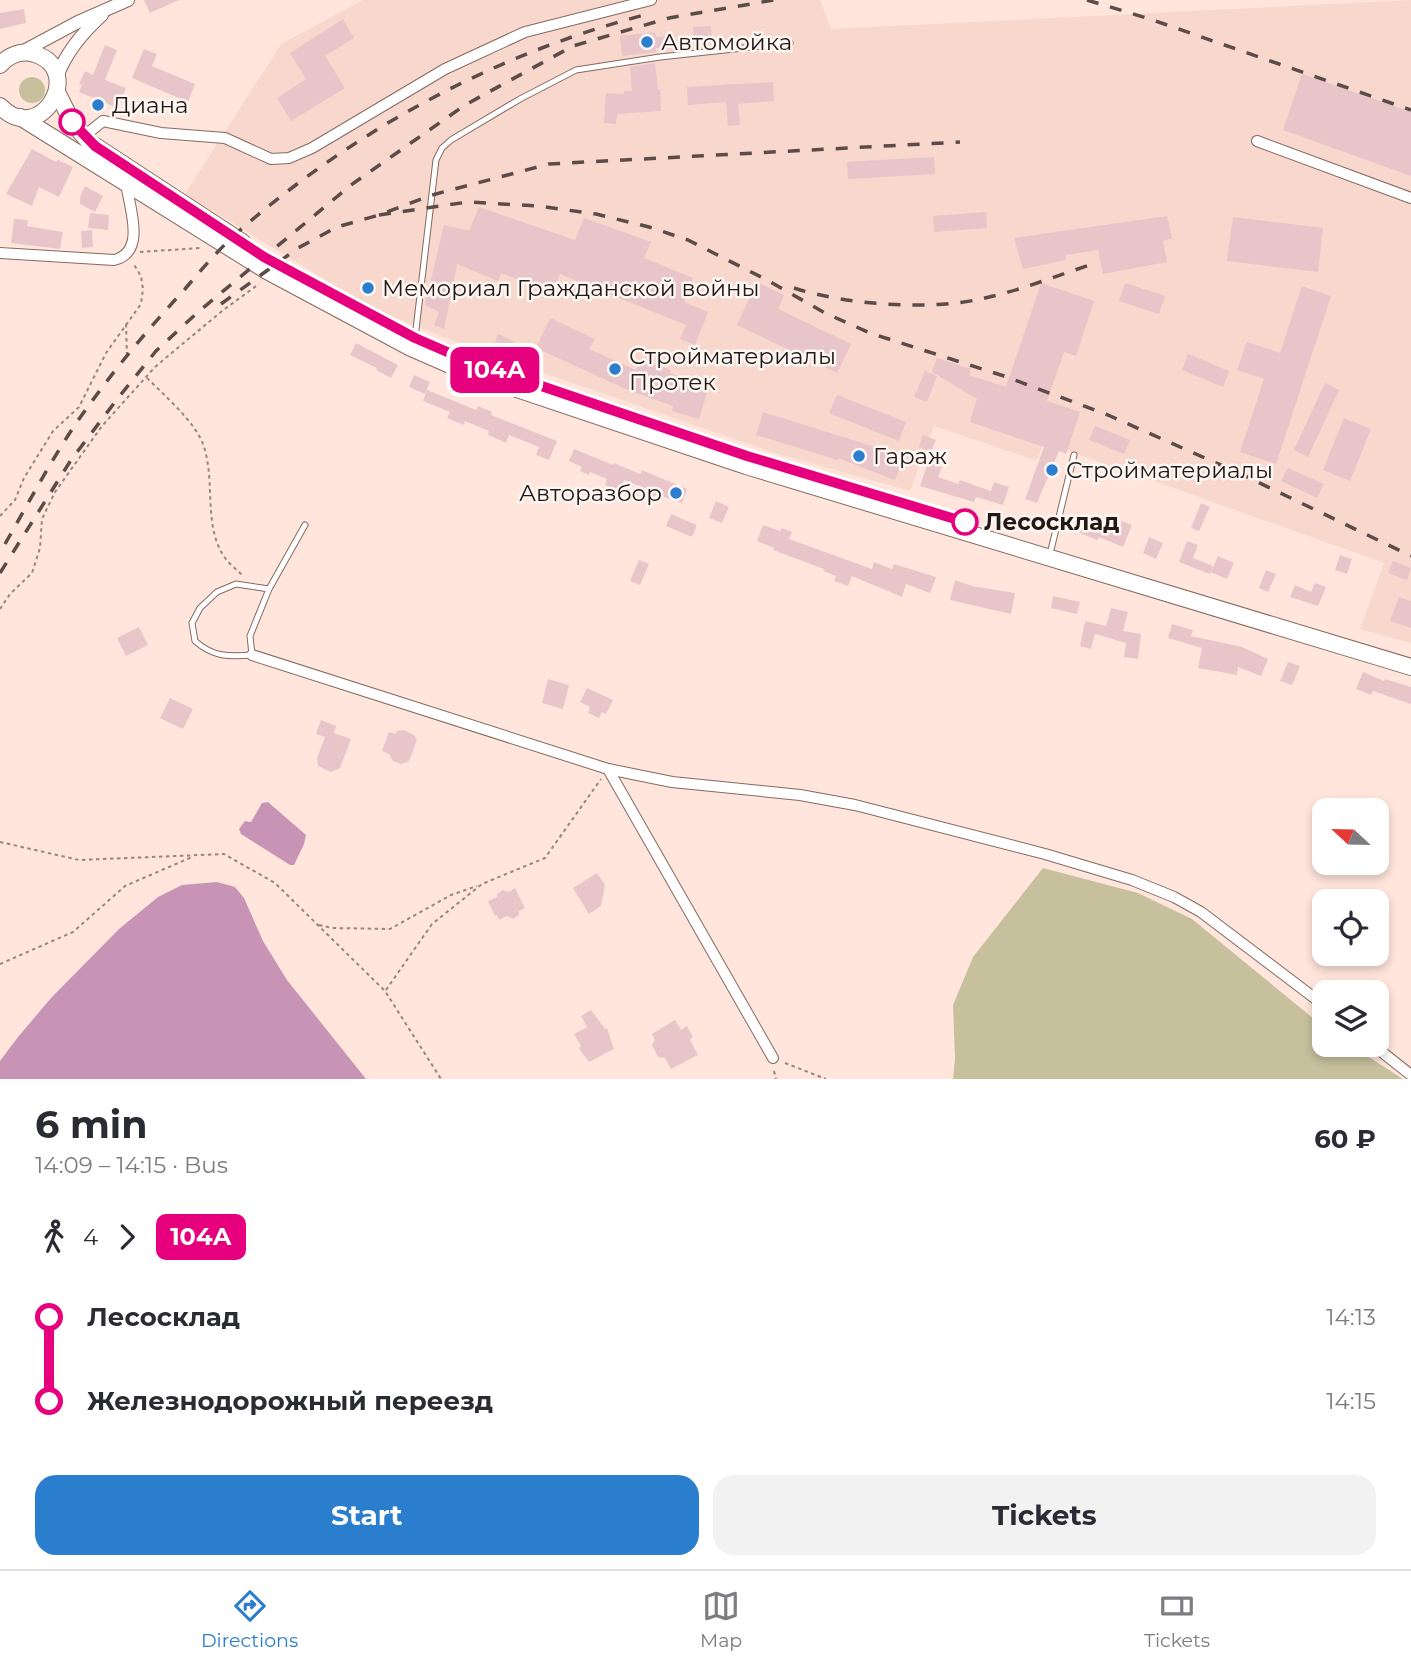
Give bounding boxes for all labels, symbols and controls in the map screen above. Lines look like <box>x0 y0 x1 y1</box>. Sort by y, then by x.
place label: Автомойка <box>661 28 792 56</box>
marker: Автомойка <box>639 34 655 50</box>
place label: Диана <box>112 91 188 119</box>
marker: Диана <box>90 97 106 113</box>
unlabelled marker <box>59 109 85 135</box>
place label: Мемориал Гражданской войны <box>382 274 760 302</box>
marker: Мемориал Гражданской войны <box>360 280 376 296</box>
place label: Стройматериалы Протек <box>629 342 836 396</box>
line badge: 104А <box>446 347 544 393</box>
text: 104А <box>464 355 526 384</box>
marker: Стройматериалы Протек <box>607 361 623 377</box>
place label: Гараж <box>873 442 947 470</box>
marker: Гараж <box>851 448 867 464</box>
place label: Стройматериалы <box>1066 456 1273 484</box>
marker: Стройматериалы <box>1044 462 1060 478</box>
place label: Авторазбор <box>519 479 662 507</box>
marker: Авторазбор <box>668 485 684 501</box>
place label: Лесосклад <box>984 508 1119 536</box>
marker: Лесосклад <box>952 509 978 535</box>
north arrow <box>1312 798 1390 875</box>
map controls <box>1312 798 1389 1057</box>
button: locate <box>1312 889 1389 966</box>
button: layers <box>1312 980 1389 1057</box>
text: 6 min <box>35 1101 148 1148</box>
text: 60 ₽ <box>1314 1123 1376 1155</box>
text: 14:09 – 14:15 · Bus <box>35 1151 228 1179</box>
icon: walk <box>35 1218 73 1256</box>
icon: forward <box>108 1218 146 1256</box>
text: 104А <box>170 1222 232 1251</box>
text: 4 <box>83 1223 98 1251</box>
text: Лесосклад <box>87 1301 240 1333</box>
text: 14:13 <box>1326 1303 1376 1331</box>
text: Железнодорожный переезд <box>87 1385 493 1417</box>
text: 14:15 <box>1326 1387 1376 1415</box>
button: Start <box>35 1475 699 1555</box>
button: Tickets <box>713 1475 1376 1555</box>
tab: Directions <box>201 1587 298 1652</box>
tab: Map <box>700 1587 742 1652</box>
tab: Tickets <box>1144 1587 1210 1652</box>

